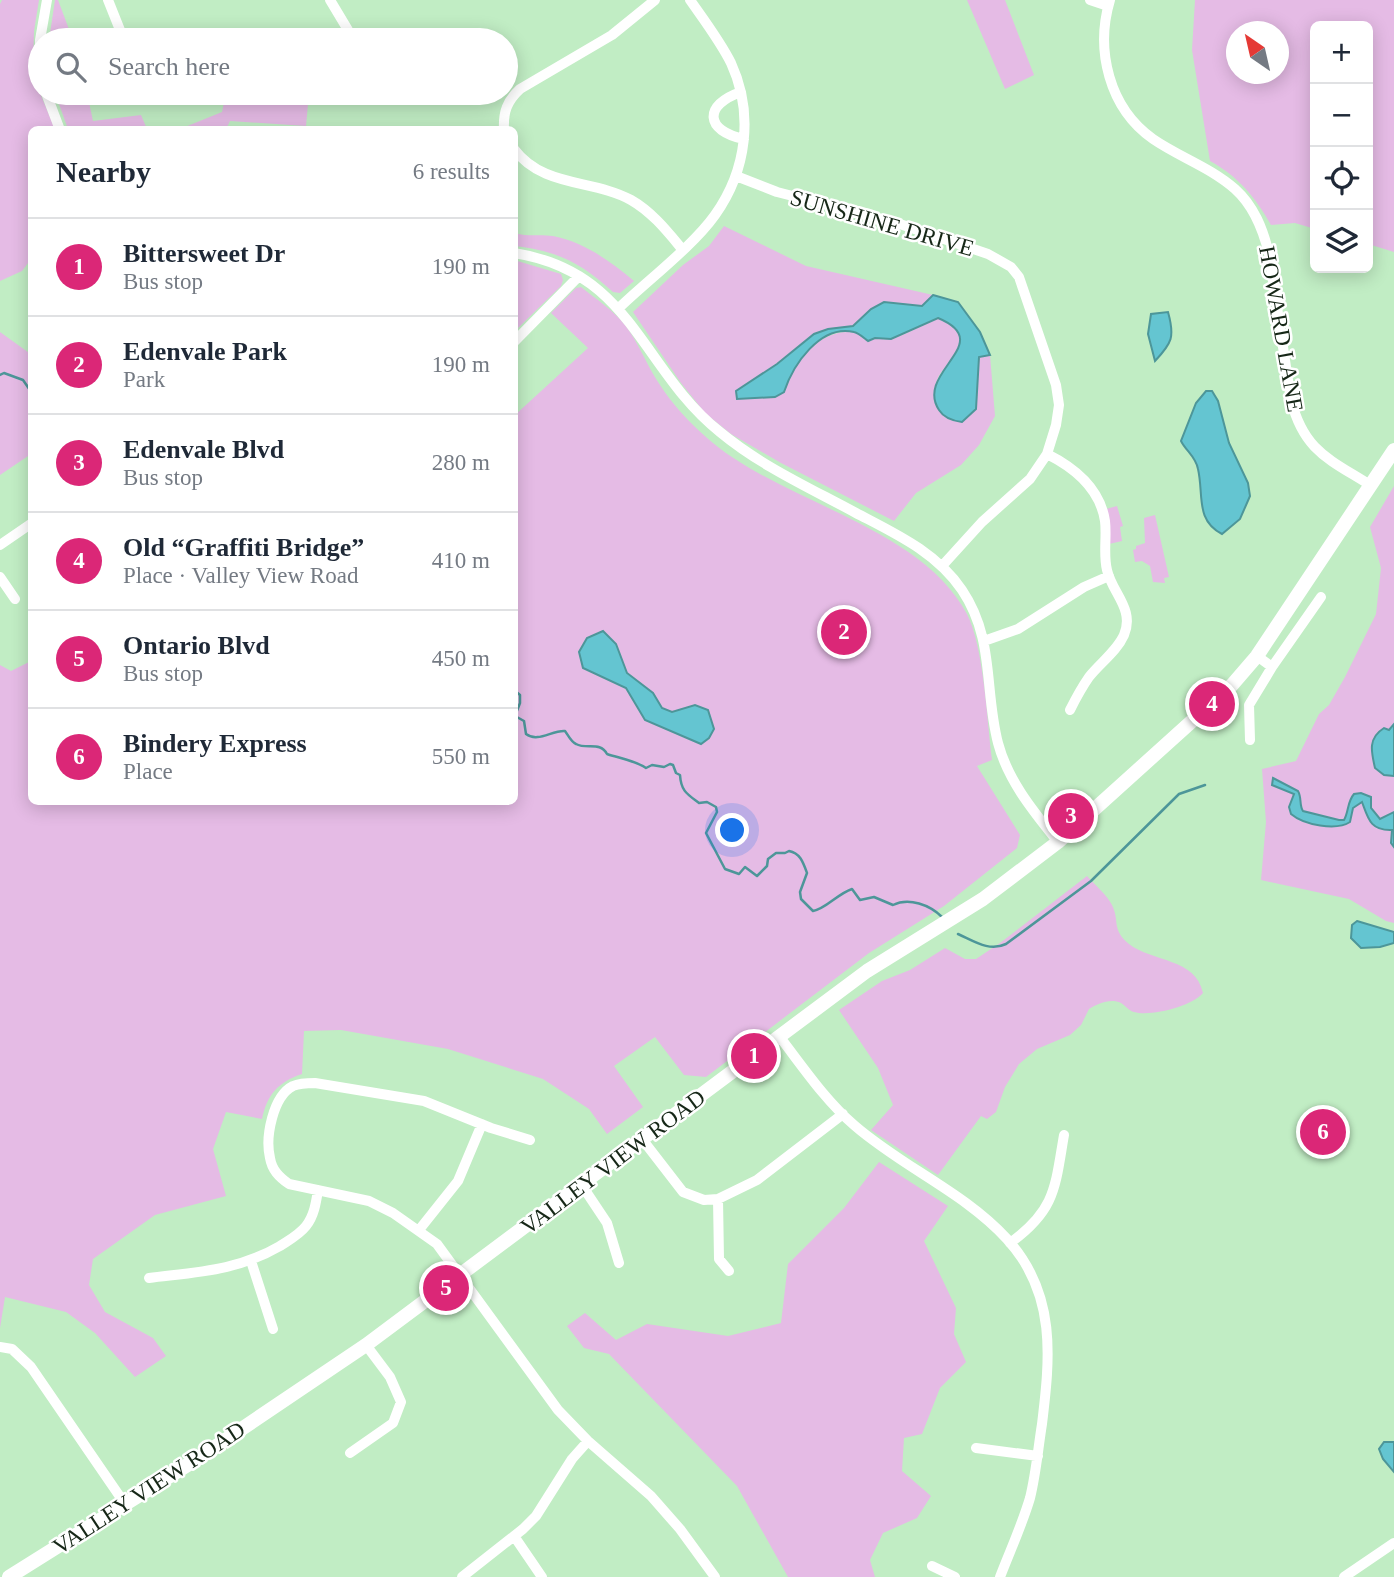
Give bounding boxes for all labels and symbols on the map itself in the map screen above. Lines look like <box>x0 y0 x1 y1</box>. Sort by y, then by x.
north arrow <box>1226 21 1289 84</box>
street label: SUNSHINE DRIVE <box>787 185 977 261</box>
street label: HOWARD LANE <box>1254 244 1308 414</box>
pin: 2 <box>821 606 867 658</box>
pin: 4 <box>1189 678 1235 730</box>
pin: 3 <box>1048 790 1094 842</box>
your location <box>715 813 749 847</box>
pin: 1 <box>731 1030 777 1082</box>
street label: VALLEY VIEW ROAD <box>516 1085 710 1239</box>
pin: 6 <box>1300 1106 1346 1158</box>
pin: 5 <box>423 1262 469 1314</box>
street label: VALLEY VIEW ROAD <box>48 1417 250 1559</box>

